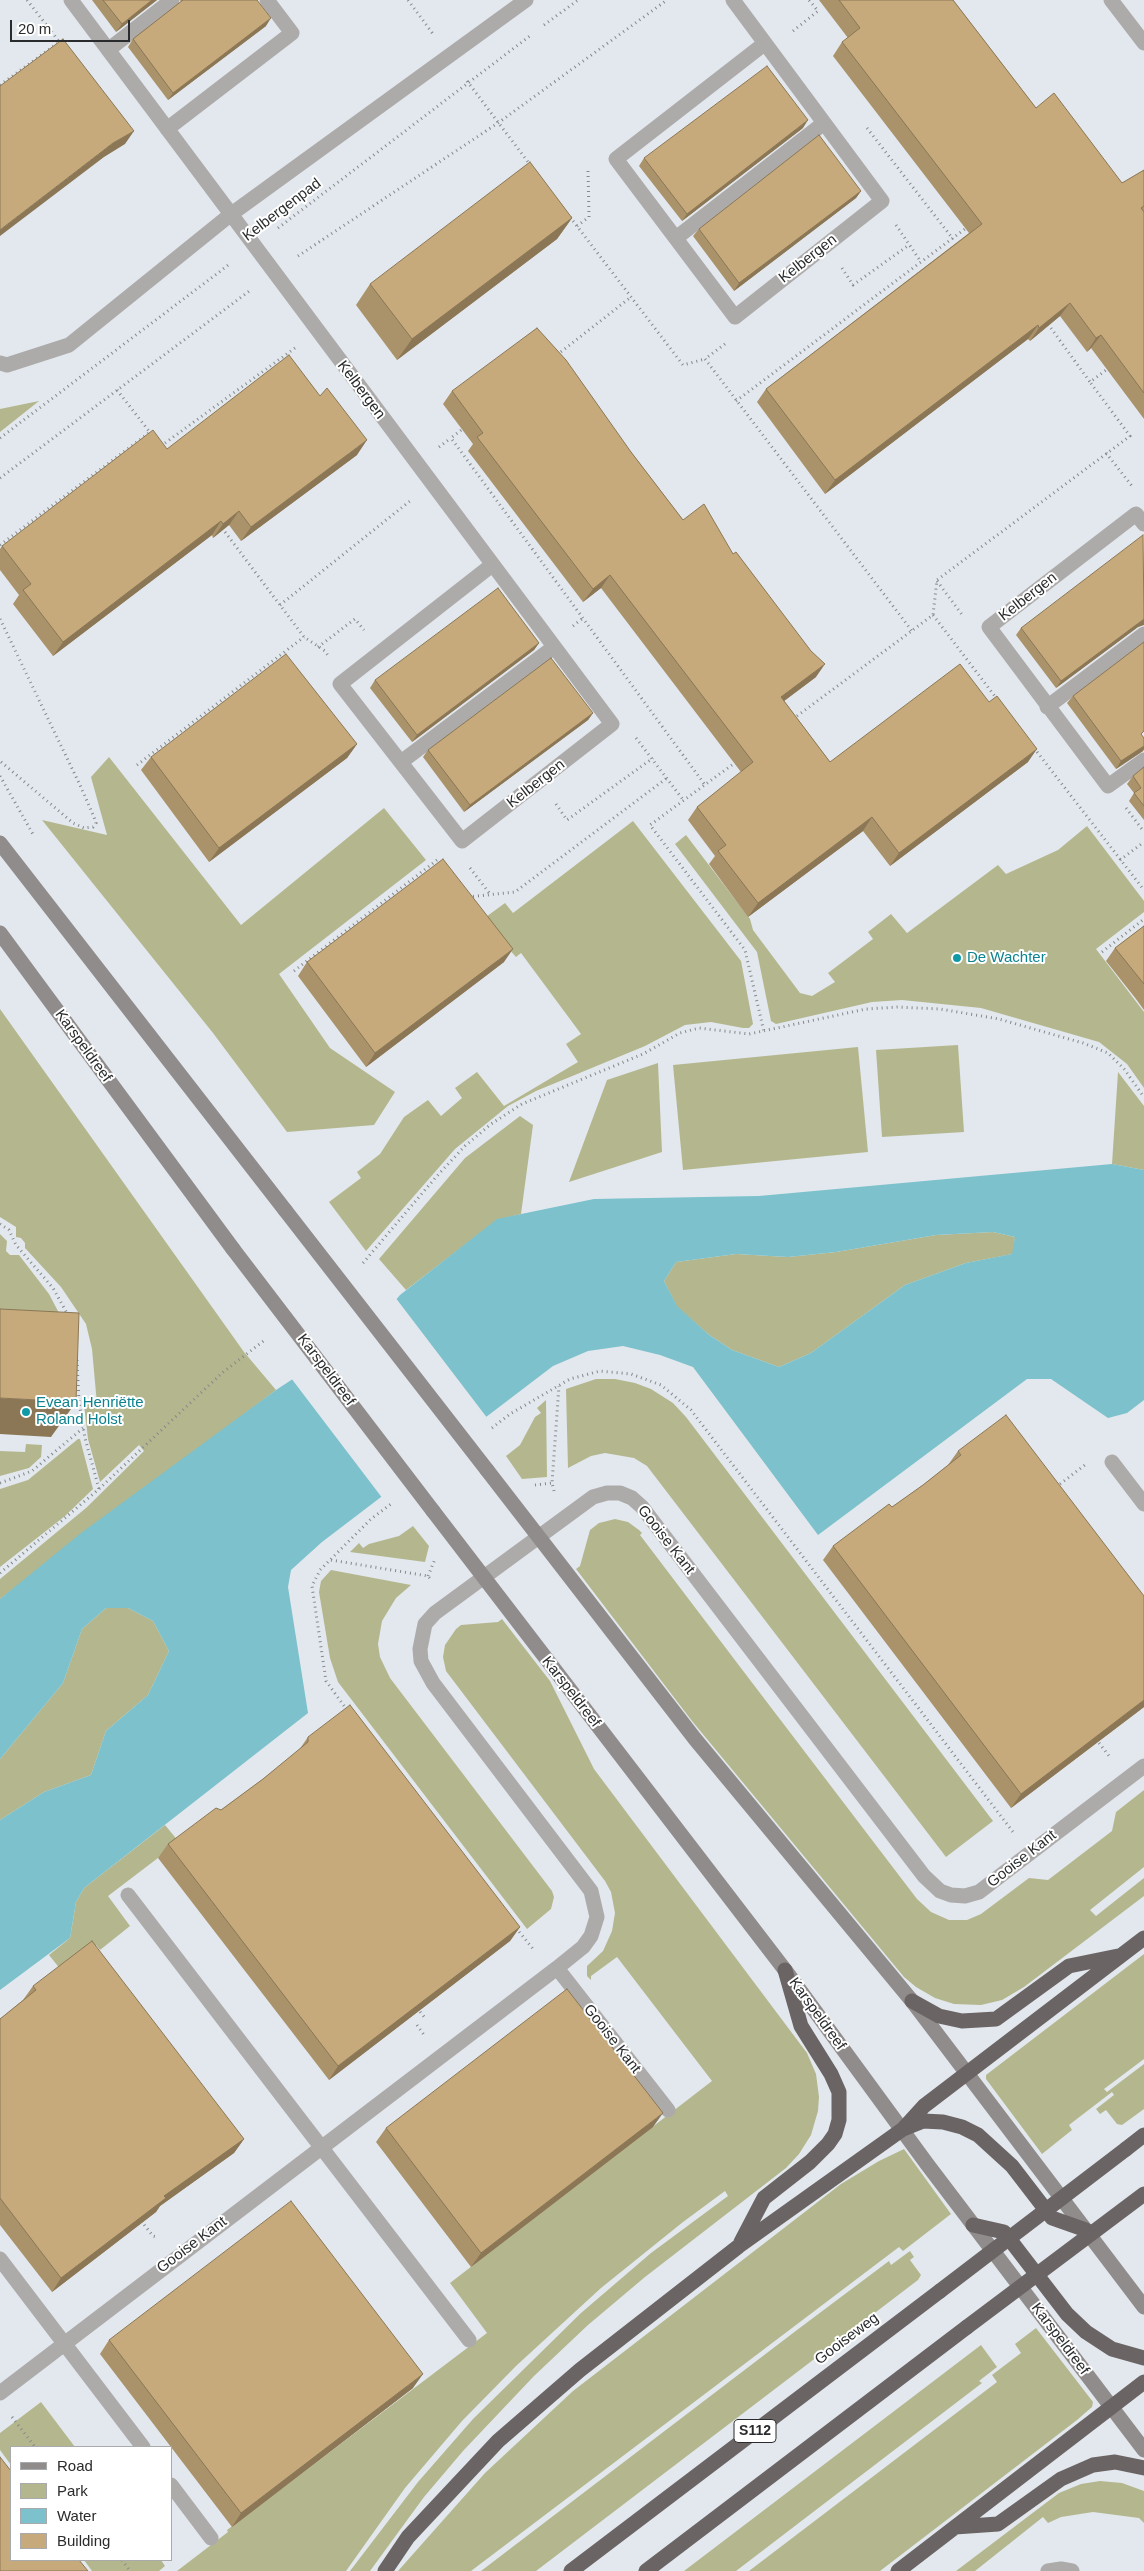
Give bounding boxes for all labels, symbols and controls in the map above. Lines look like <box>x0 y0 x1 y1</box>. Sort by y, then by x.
scale bar <box>12 10 132 42</box>
text: 20 m <box>18 20 51 37</box>
street label: Kelbergenpad <box>239 175 325 245</box>
street label: Kelbergen <box>776 231 840 287</box>
street label: Kelbergen <box>333 357 389 423</box>
street label: Kelbergen <box>996 569 1060 625</box>
street label: Kelbergen <box>504 756 568 812</box>
place label: De Wachter <box>967 949 1046 967</box>
marker: De Wachter <box>951 952 963 964</box>
street label: Karspeldreef <box>51 1006 115 1086</box>
street label: Karspeldreef <box>293 1331 359 1409</box>
place label: Evean Henriëtte Roland Holst <box>36 1394 144 1429</box>
marker: Evean Henriëtte Roland Holst <box>20 1406 32 1418</box>
street label: Gooise Kant <box>633 1502 699 1578</box>
street label: Karspeldreef <box>538 1653 604 1731</box>
street label: Gooise Kant <box>984 1826 1060 1892</box>
street label: Karspeldreef <box>785 1974 849 2054</box>
street label: Gooise Kant <box>579 2001 645 2077</box>
street label: Gooise Kant <box>154 2213 230 2277</box>
street label: Karspeldreef <box>1027 2300 1093 2378</box>
street label: Gooiseweg <box>812 2309 882 2369</box>
road number: S112 <box>734 2420 776 2442</box>
legend <box>10 2446 172 2561</box>
text: Road <box>57 2457 93 2474</box>
text: Park <box>57 2482 88 2499</box>
text: Water <box>57 2507 96 2524</box>
text: Building <box>57 2532 110 2549</box>

